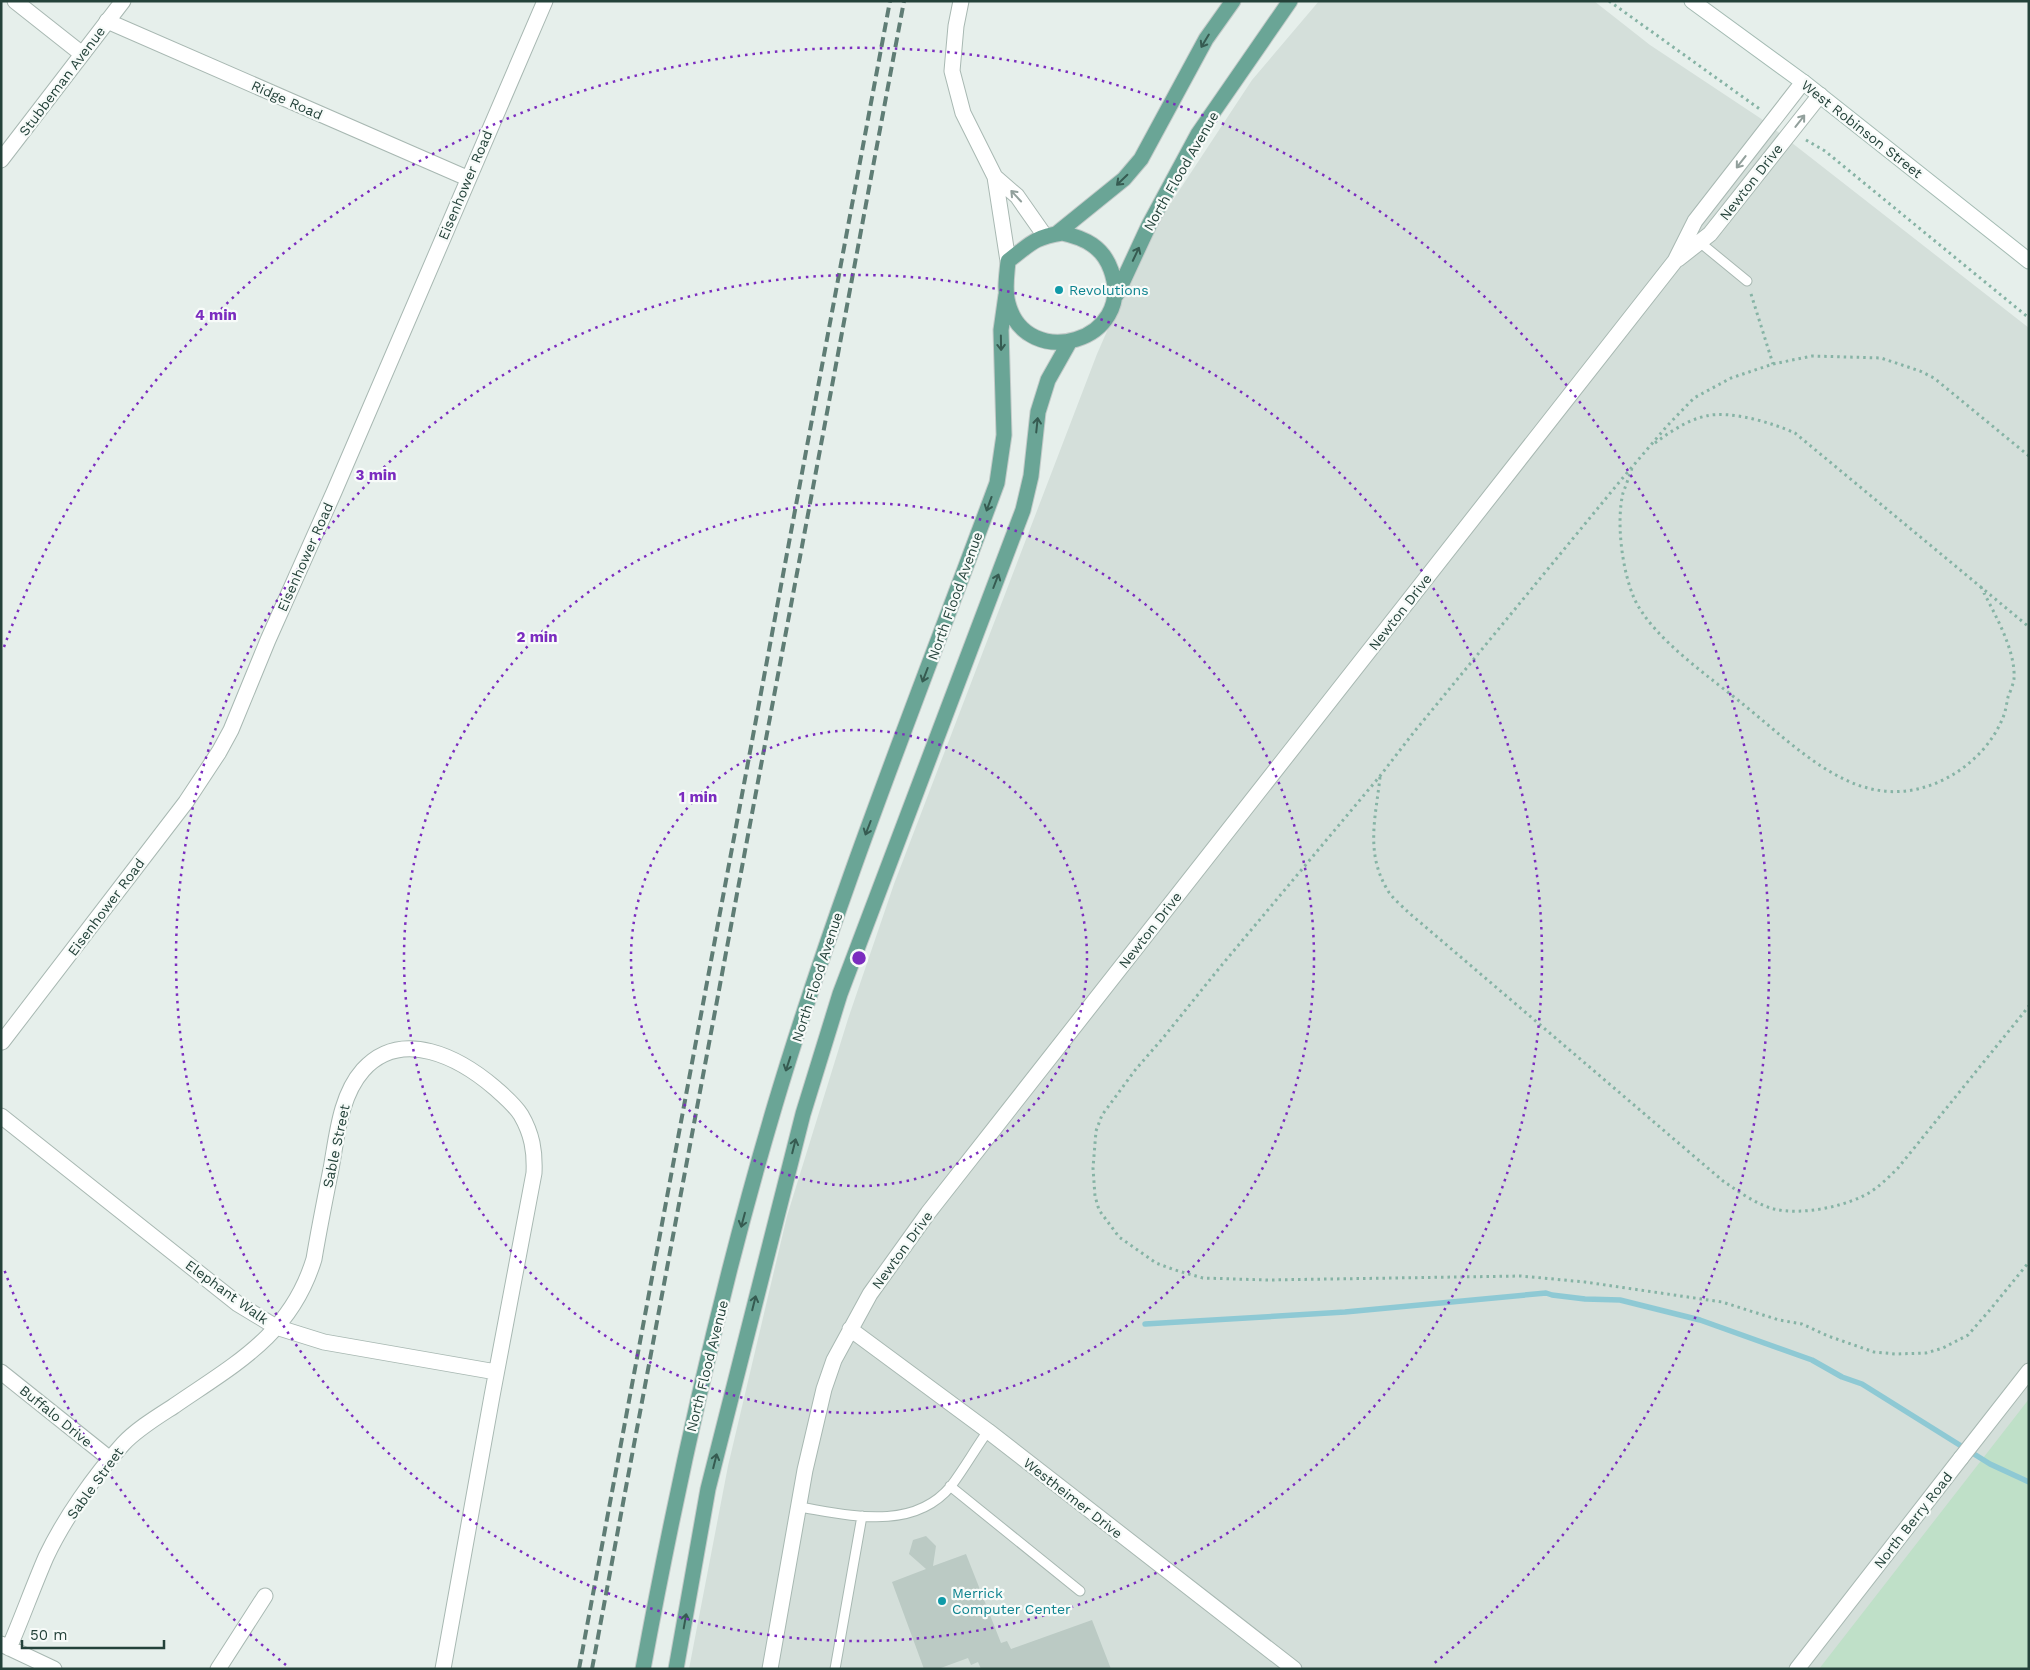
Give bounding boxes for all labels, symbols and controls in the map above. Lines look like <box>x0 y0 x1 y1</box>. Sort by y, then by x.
street label: Stubbeman Avenue <box>16 23 108 139</box>
one-way arrow <box>1199 34 1210 48</box>
street label: Ridge Road <box>249 77 325 123</box>
street label: West Robinson Street <box>1798 77 1926 181</box>
street label: North Flood Avenue <box>1140 108 1222 234</box>
one-way arrow <box>1794 115 1805 128</box>
street label: Eisenhower Road <box>435 128 495 242</box>
street label: Newton Drive <box>1716 141 1786 223</box>
one-way arrow <box>1736 155 1746 169</box>
one-way arrow <box>1116 174 1128 186</box>
one-way arrow <box>1010 190 1022 203</box>
one-way arrow <box>1131 247 1141 262</box>
place label: Revolutions <box>1069 282 1149 298</box>
marker: Revolutions <box>1053 284 1065 296</box>
text: 4 min <box>195 306 237 324</box>
one-way arrow <box>997 335 1006 351</box>
one-way arrow <box>1032 417 1042 433</box>
text: 3 min <box>356 466 396 484</box>
one-way arrow <box>984 495 993 511</box>
street label: Eisenhower Road <box>274 500 336 614</box>
street label: North Flood Avenue <box>924 530 986 662</box>
street label: Newton Drive <box>1365 571 1435 653</box>
one-way arrow <box>992 574 1001 589</box>
text: 2 min <box>516 628 558 646</box>
one-way arrow <box>920 667 929 683</box>
text: 1 min <box>679 788 717 806</box>
one-way arrow <box>863 819 872 835</box>
street label: Eisenhower Road <box>64 855 148 959</box>
street label: Newton Drive <box>1115 889 1185 971</box>
street label: North Flood Avenue <box>788 910 846 1044</box>
centre of rings <box>850 949 868 967</box>
one-way arrow <box>783 1056 792 1072</box>
street label: Sable Street <box>319 1103 353 1189</box>
one-way arrow <box>790 1139 800 1155</box>
street label: Newton Drive <box>868 1208 936 1292</box>
one-way arrow <box>738 1212 747 1228</box>
street label: Elephant Walk <box>182 1257 272 1327</box>
one-way arrow <box>750 1296 759 1312</box>
street label: North Flood Avenue <box>683 1298 731 1434</box>
street label: Buffalo Drive <box>17 1382 95 1450</box>
street label: Sable Street <box>64 1444 126 1522</box>
one-way arrow <box>711 1454 720 1470</box>
street label: Westheimer Drive <box>1020 1454 1126 1542</box>
street label: North Berry Road <box>1870 1469 1956 1571</box>
place label: Merrick Computer Center <box>952 1585 1071 1617</box>
marker: Merrick Computer Center <box>936 1595 948 1607</box>
one-way arrow <box>680 1613 690 1629</box>
scale bar <box>22 1618 165 1650</box>
text: 50 m <box>30 1626 67 1644</box>

